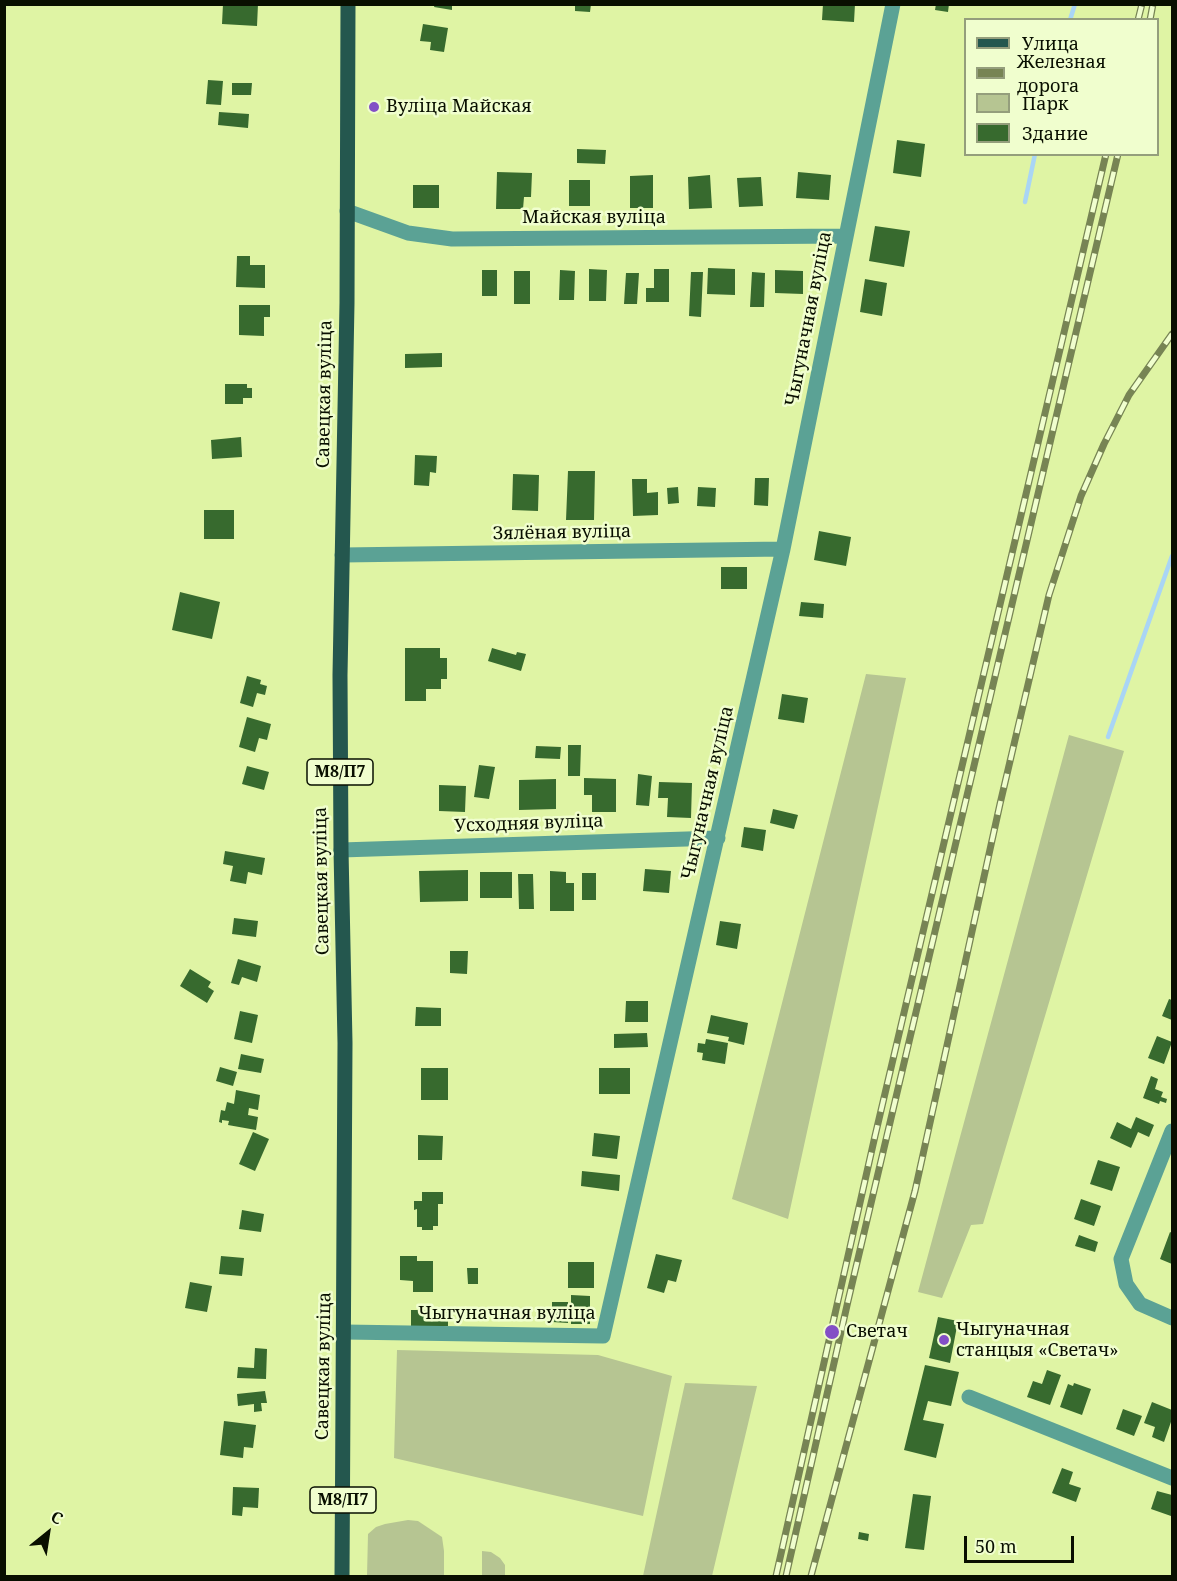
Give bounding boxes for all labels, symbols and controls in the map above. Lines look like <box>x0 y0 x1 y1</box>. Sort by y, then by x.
legend <box>964 18 1159 156</box>
text: Улица <box>1022 31 1079 55</box>
text: Железная дорога <box>1017 49 1106 97</box>
text: Парк <box>1022 91 1069 115</box>
place label: Вуліца Майская <box>386 96 532 118</box>
marker: Вуліца Майская <box>367 100 381 114</box>
text: Здание <box>1022 121 1088 145</box>
street label: Майская вуліца <box>522 207 666 229</box>
street label: Чыгуначная вуліца <box>781 230 837 408</box>
street label: Савецкая вуліца <box>313 320 337 468</box>
street label: Зялёная вуліца <box>493 521 631 545</box>
street label: Чыгуначная вуліца <box>677 704 739 882</box>
road number: М8/П7 <box>307 759 373 785</box>
street label: Савецкая вуліца <box>310 807 334 955</box>
street label: Усходняя вуліца <box>454 811 604 837</box>
street label: Савецкая вуліца <box>312 1292 336 1440</box>
street label: Чыгуначная вуліца <box>418 1303 596 1325</box>
place label: Чыгуначная станцыя «Светач» <box>956 1319 1119 1362</box>
place label: Светач <box>846 1321 908 1343</box>
marker: Светач <box>823 1323 841 1341</box>
marker: Чыгуначная станцыя «Светач» <box>937 1333 951 1347</box>
road number: М8/П7 <box>310 1487 376 1513</box>
north arrow <box>18 1503 78 1563</box>
text: С <box>47 1505 67 1530</box>
scale bar <box>967 1524 1076 1562</box>
text: 50 m <box>975 1534 1017 1558</box>

